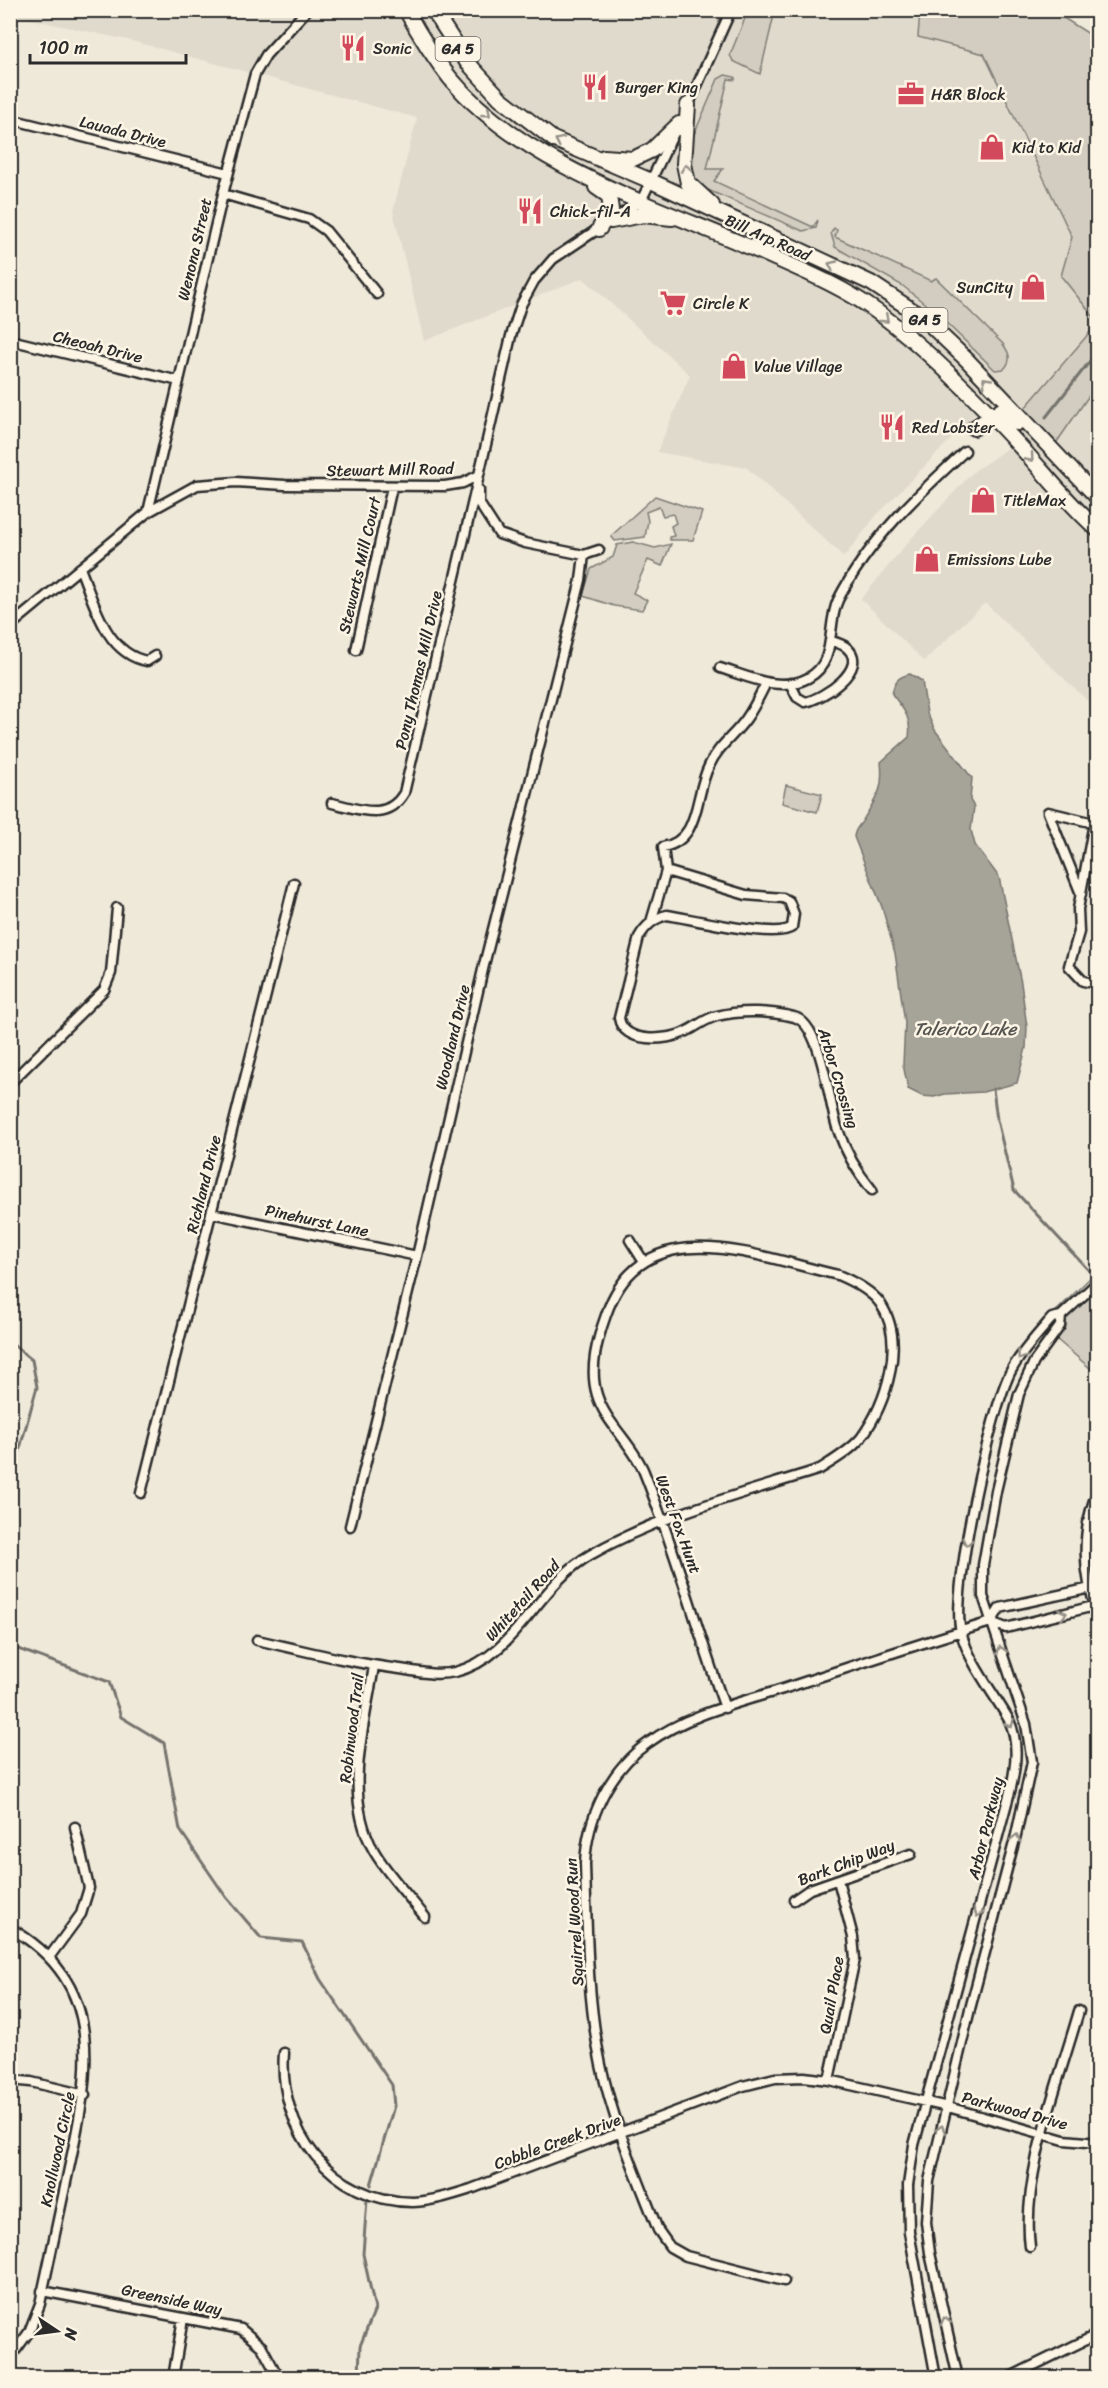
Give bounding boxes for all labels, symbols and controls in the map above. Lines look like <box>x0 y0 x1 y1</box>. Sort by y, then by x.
scale bar <box>30 27 186 65</box>
text: 100 m <box>39 32 88 64</box>
restaurant icon: Sonic <box>338 33 368 63</box>
place label: Sonic <box>373 34 412 63</box>
road number: GA 5 <box>436 37 480 61</box>
restaurant icon: Burger King <box>580 72 610 102</box>
place label: Burger King <box>615 73 698 102</box>
office icon: H&R Block <box>896 79 926 109</box>
place label: H&R Block <box>931 80 1006 109</box>
one-way arrow <box>480 106 491 117</box>
street label: Lauada Drive <box>77 107 170 156</box>
shop icon: Kid to Kid <box>977 132 1007 162</box>
place label: Kid to Kid <box>1012 133 1082 162</box>
one-way arrow <box>555 137 566 148</box>
one-way arrow <box>680 163 692 173</box>
street label: Wenona Street <box>169 195 220 303</box>
restaurant icon: Chick-fil-A <box>515 196 545 226</box>
place label: Chick-fil-A <box>550 197 631 226</box>
street label: Bill Arp Road <box>720 206 817 270</box>
one-way arrow <box>827 260 838 272</box>
shop icon: SunCity <box>1018 272 1048 302</box>
place label: SunCity <box>956 273 1014 302</box>
supermarket icon: Circle K <box>658 288 688 318</box>
place label: Circle K <box>693 289 750 318</box>
road number: GA 5 <box>902 308 948 332</box>
one-way arrow <box>878 312 889 323</box>
street label: Cheoah Drive <box>50 321 146 372</box>
shop icon: Value Village <box>719 351 749 381</box>
place label: Value Village <box>754 352 843 381</box>
one-way arrow <box>983 377 994 388</box>
restaurant icon: Red Lobster <box>877 412 907 442</box>
place label: Red Lobster <box>912 413 996 442</box>
one-way arrow <box>1023 451 1034 462</box>
street label: Stewart Mill Road <box>326 454 455 485</box>
shop icon: TitleMax <box>968 485 998 515</box>
place label: TitleMax <box>1003 486 1067 515</box>
street label: Stewarts Mill Court <box>330 493 389 637</box>
shop icon: Emissions Lube <box>912 544 942 574</box>
place label: Emissions Lube <box>947 545 1052 574</box>
street label: Pony Thomas Mill Drive <box>386 588 451 752</box>
street label: Woodland Drive <box>426 982 479 1093</box>
water label: Talerico Lake <box>914 1013 1019 1045</box>
street label: Arbor Crossing <box>809 1023 868 1132</box>
street label: Richland Drive <box>177 1132 230 1236</box>
street label: Pinehurst Lane <box>262 1195 371 1246</box>
one-way arrow <box>1017 1349 1028 1360</box>
street label: West Fox Hunt <box>647 1470 710 1578</box>
one-way arrow <box>962 1537 974 1547</box>
street label: Whitetail Road <box>477 1551 568 1648</box>
one-way arrow <box>1058 1608 1068 1621</box>
one-way arrow <box>996 1645 1008 1656</box>
street label: Robinwood Trail <box>330 1671 373 1785</box>
one-way arrow <box>1002 1717 1014 1728</box>
street label: Arbor Parkway <box>959 1773 1012 1883</box>
street label: Bark Chip Way <box>793 1830 900 1894</box>
one-way arrow <box>1008 1834 1021 1844</box>
street label: Squirrel Wood Run <box>557 1857 592 1987</box>
one-way arrow <box>973 1907 985 1918</box>
street label: Quail Place <box>810 1954 853 2036</box>
street label: Parkwood Drive <box>959 2082 1071 2139</box>
street label: Knollwood Circle <box>31 2089 84 2209</box>
street label: Cobble Creek Drive <box>490 2105 625 2178</box>
one-way arrow <box>934 2124 947 2134</box>
street label: Greenside Way <box>119 2275 226 2324</box>
north arrow <box>27 2301 87 2361</box>
one-way arrow <box>939 2316 952 2326</box>
text: N <box>56 2325 87 2344</box>

